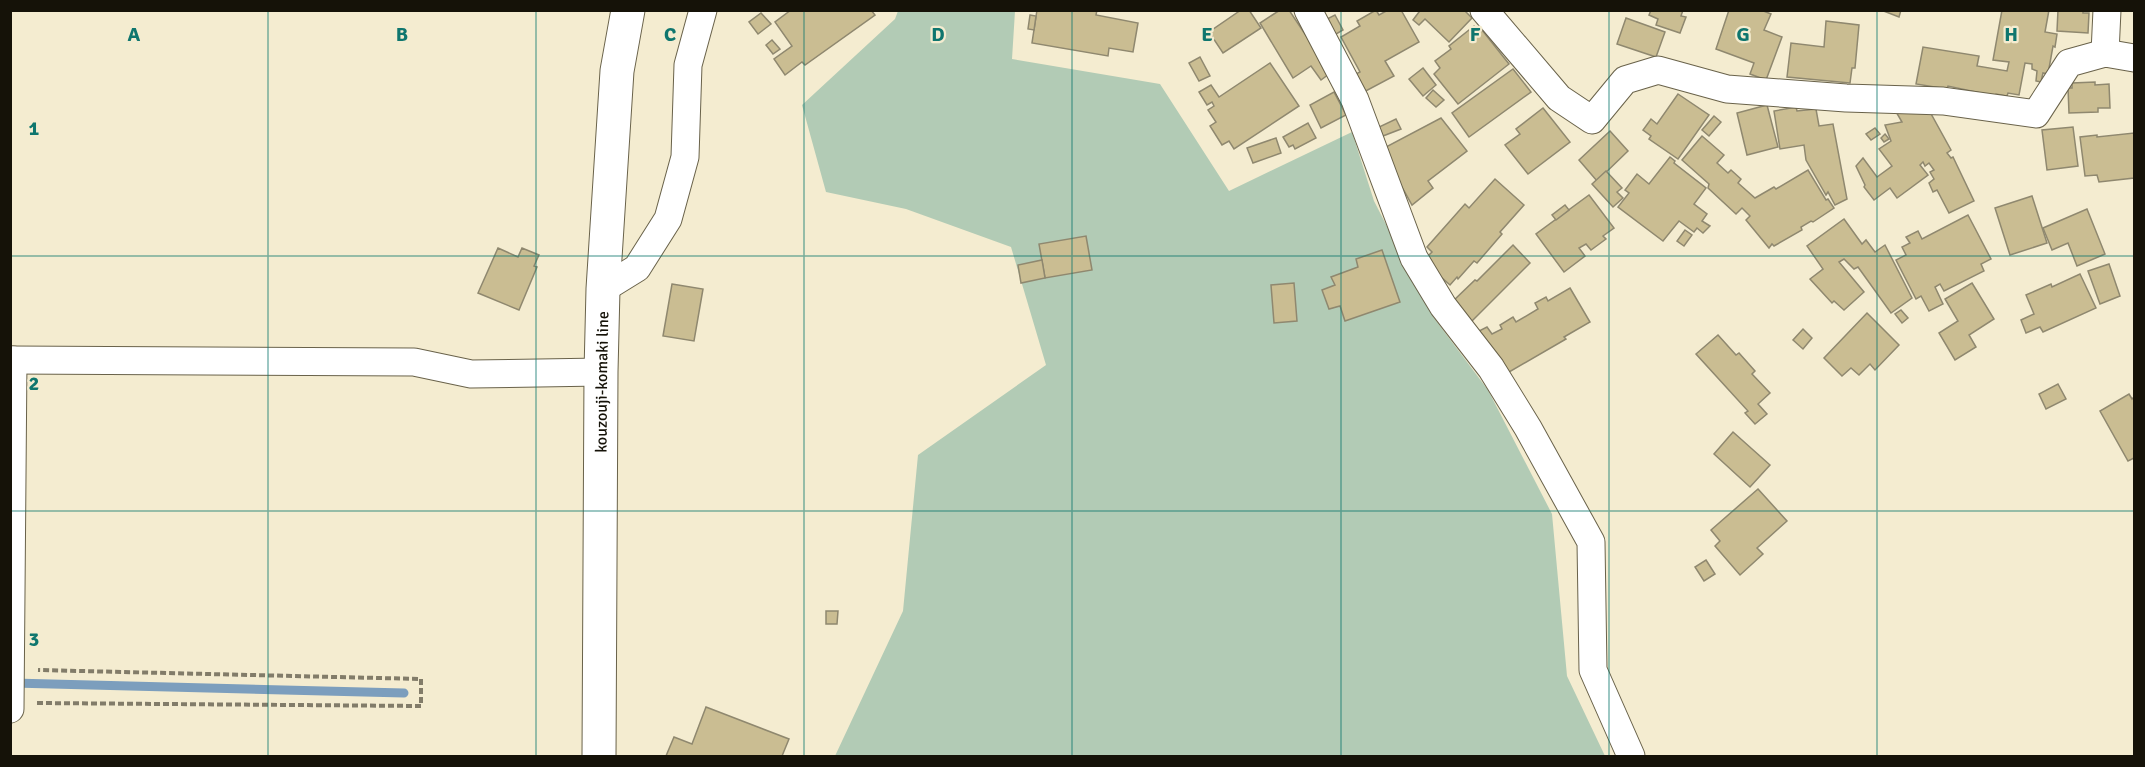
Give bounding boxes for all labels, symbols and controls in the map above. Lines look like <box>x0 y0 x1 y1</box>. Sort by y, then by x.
text: A <box>128 22 141 47</box>
text: B <box>396 22 408 47</box>
text: C <box>664 22 676 47</box>
text: D <box>931 22 945 47</box>
text: E <box>1201 22 1213 47</box>
text: F <box>1470 22 1481 47</box>
text: G <box>1736 22 1750 47</box>
text: H <box>2004 22 2018 47</box>
text: 1 <box>29 116 40 141</box>
street label: kouzouji-komaki line <box>592 311 613 453</box>
text: 2 <box>29 371 39 396</box>
text: 3 <box>29 627 39 652</box>

